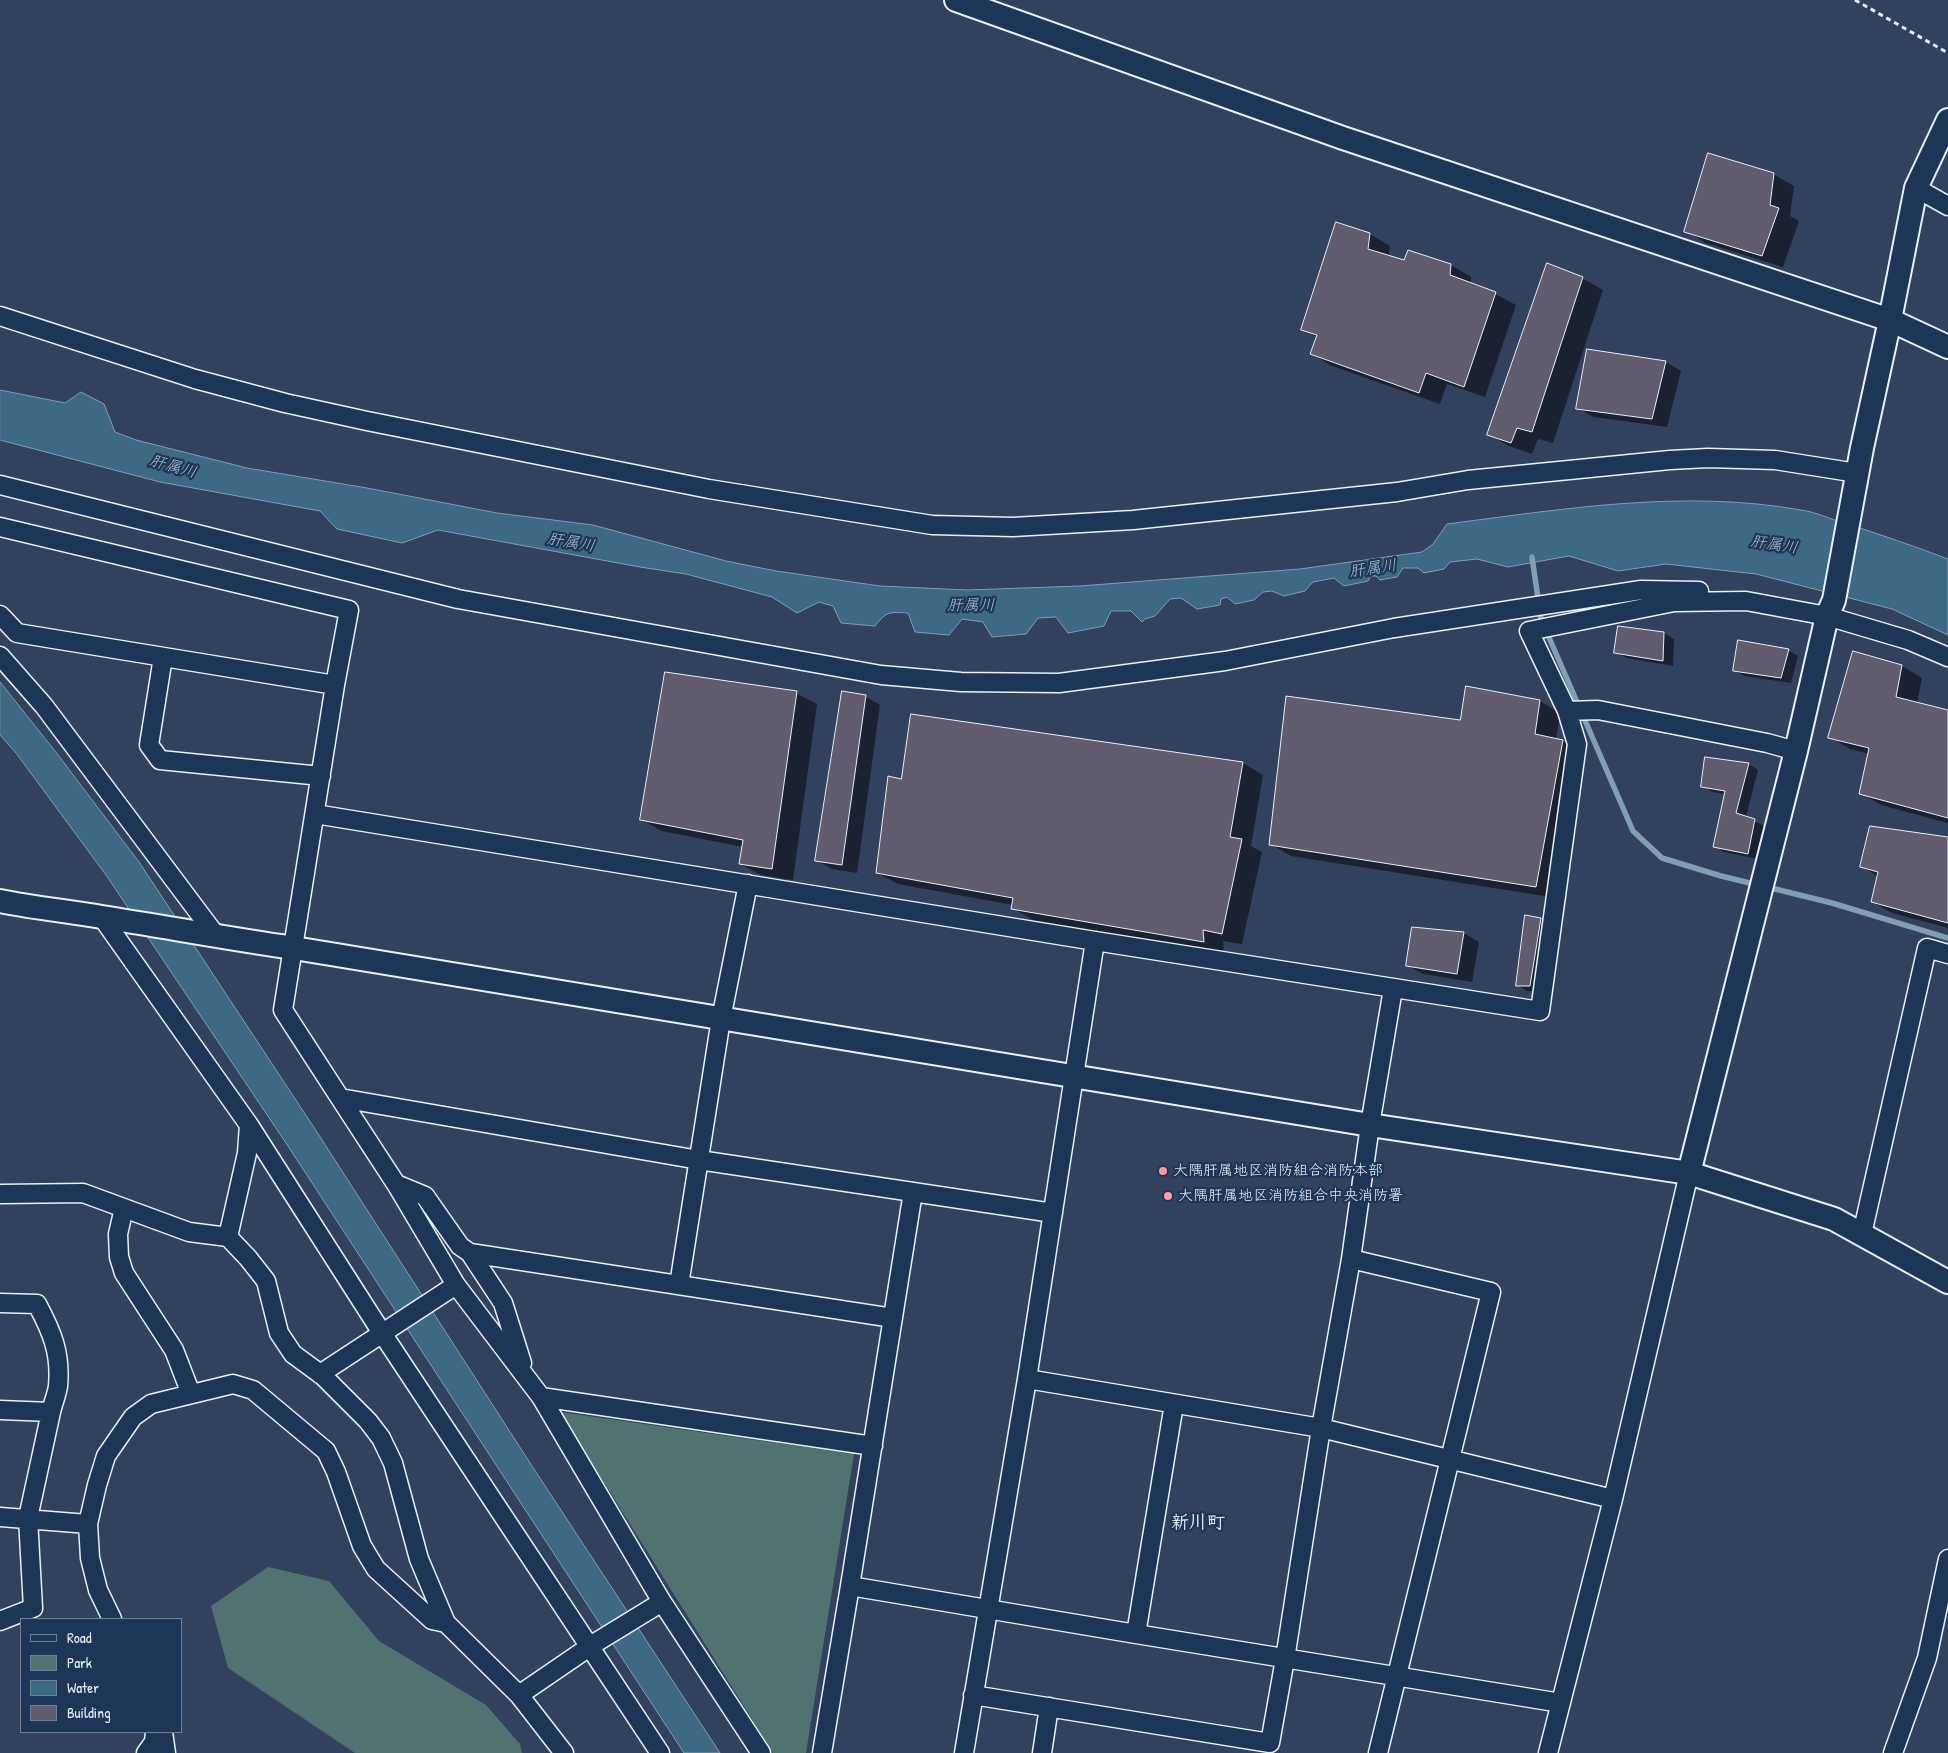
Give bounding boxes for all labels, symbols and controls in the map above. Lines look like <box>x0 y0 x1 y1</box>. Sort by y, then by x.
water label: 肝属川 <box>147 451 199 483</box>
water label: 肝属川 <box>546 529 596 557</box>
water label: 肝属川 <box>1749 532 1799 558</box>
water label: 肝属川 <box>1348 556 1398 582</box>
water label: 肝属川 <box>947 596 995 616</box>
place label: 大隅肝属地区消防組合消防本部 <box>1173 1162 1383 1180</box>
marker: 大隅肝属地区消防組合消防本部 <box>1157 1165 1169 1177</box>
place label: 大隅肝属地区消防組合中央消防署 <box>1178 1187 1403 1205</box>
marker: 大隅肝属地区消防組合中央消防署 <box>1162 1190 1174 1202</box>
district label: 新川町 <box>1171 1512 1225 1534</box>
legend <box>20 1618 182 1733</box>
text: Road <box>67 1627 92 1648</box>
text: Park <box>67 1652 92 1673</box>
text: Water <box>67 1677 99 1698</box>
text: Building <box>67 1702 111 1723</box>

